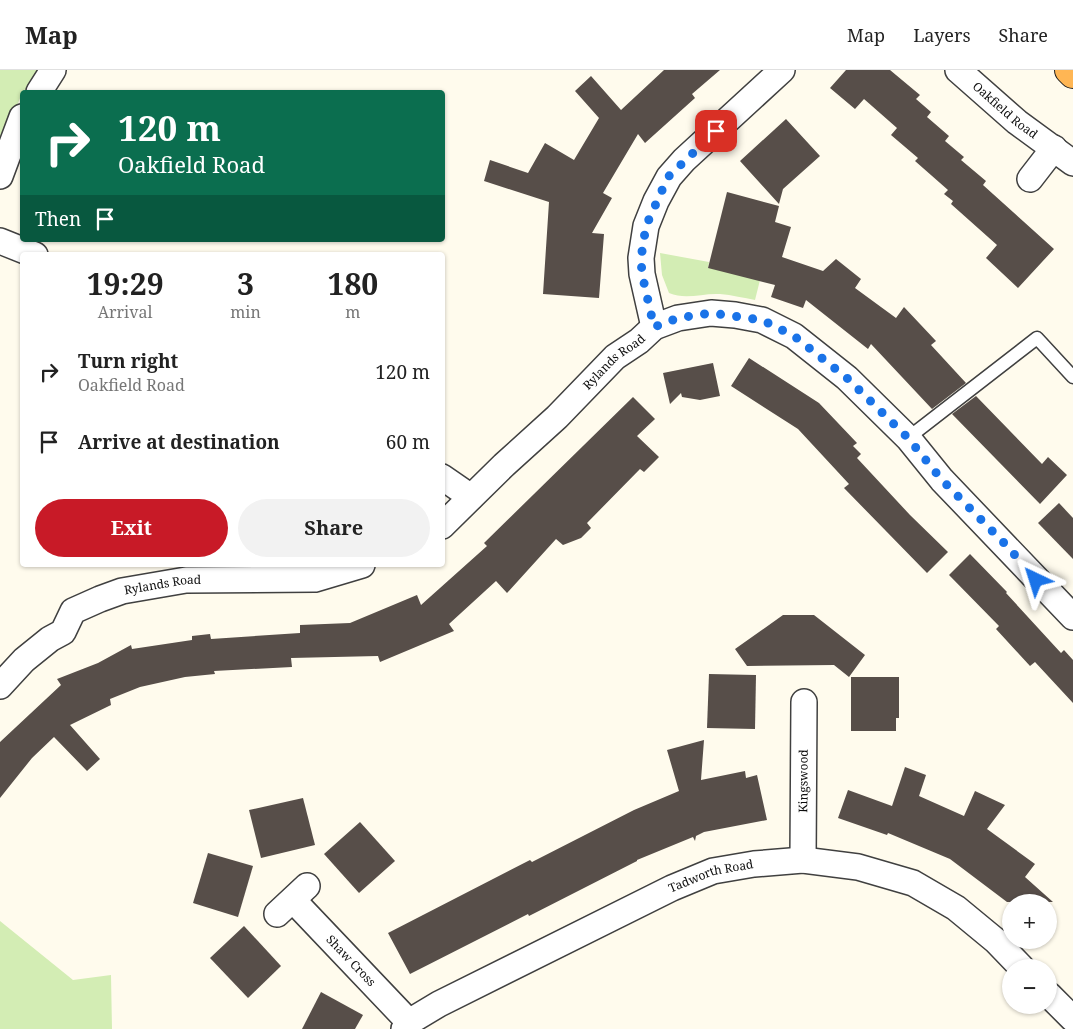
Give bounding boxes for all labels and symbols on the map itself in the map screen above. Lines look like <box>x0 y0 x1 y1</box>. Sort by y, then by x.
street label: Oakfield Road <box>969 78 1042 143</box>
pin <box>695 110 737 152</box>
street label: Rylands Road <box>579 330 649 393</box>
position arrow <box>1009 553 1061 605</box>
street label: Rylands Road <box>123 571 202 598</box>
street label: Kingswood <box>794 749 812 813</box>
street label: Tadworth Road <box>666 855 755 896</box>
street label: Shaw Cross <box>323 931 380 990</box>

